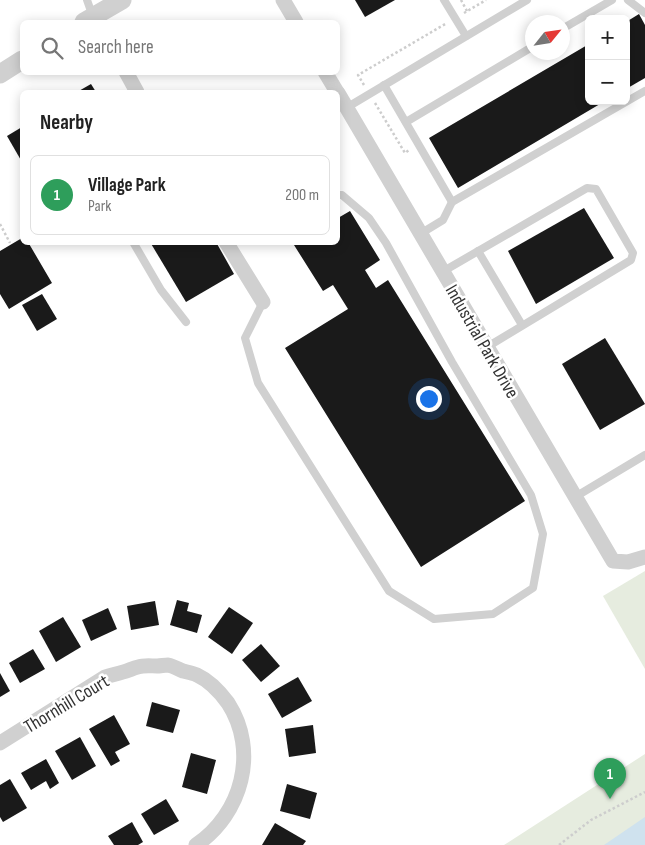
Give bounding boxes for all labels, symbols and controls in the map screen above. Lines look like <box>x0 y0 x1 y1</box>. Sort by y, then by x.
north arrow <box>525 15 570 60</box>
map controls <box>585 15 630 105</box>
button: + <box>585 15 630 60</box>
search box <box>20 20 340 75</box>
icon: search <box>38 34 66 62</box>
text: Search here <box>78 36 154 59</box>
button: − <box>585 60 630 105</box>
text: Nearby <box>40 110 93 135</box>
text: Village Park <box>88 174 166 197</box>
text: 1 <box>54 186 60 205</box>
text: 200 m <box>285 186 319 205</box>
text: Park <box>88 197 111 216</box>
street label: Industrial Park Drive <box>440 281 523 403</box>
your location <box>416 386 442 412</box>
street label: Thornhill Court <box>20 670 114 739</box>
pin: 1 <box>594 758 626 799</box>

